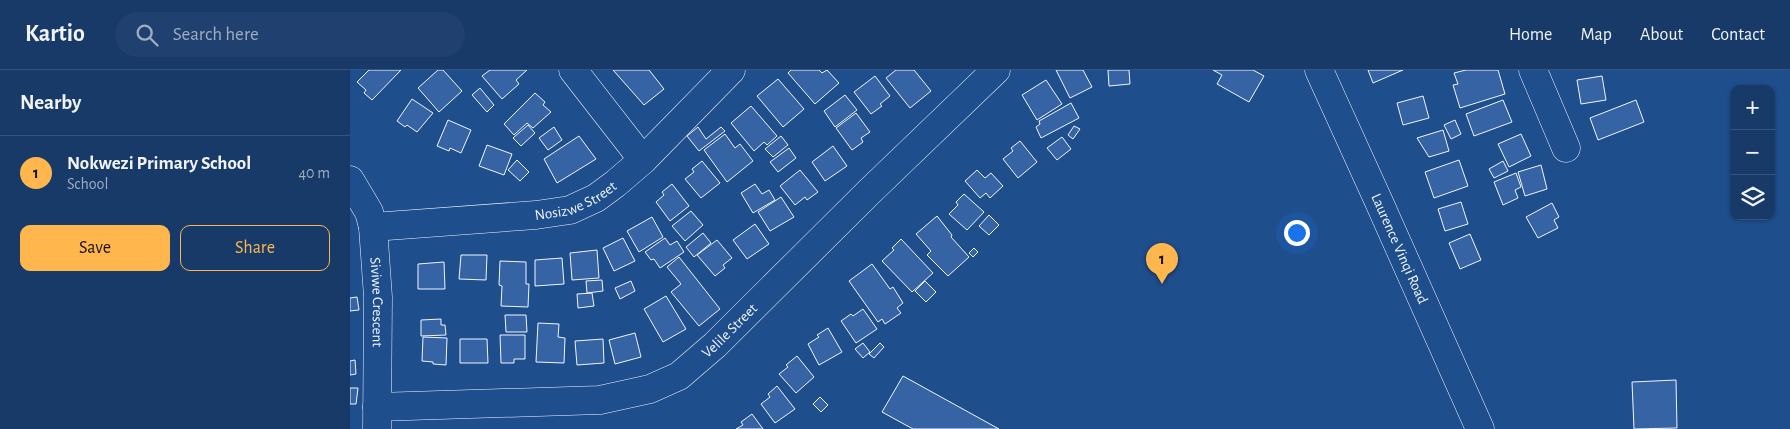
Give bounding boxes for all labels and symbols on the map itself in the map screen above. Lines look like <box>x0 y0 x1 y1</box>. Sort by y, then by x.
street label: Nosizwe Street <box>534 178 619 223</box>
street label: Laurence Vinqi Road <box>1369 191 1431 306</box>
your location <box>1284 220 1310 246</box>
pin: 1 <box>1146 243 1178 284</box>
street label: Siviwe Crescent <box>368 257 385 347</box>
street label: Velile Street <box>699 300 760 360</box>

